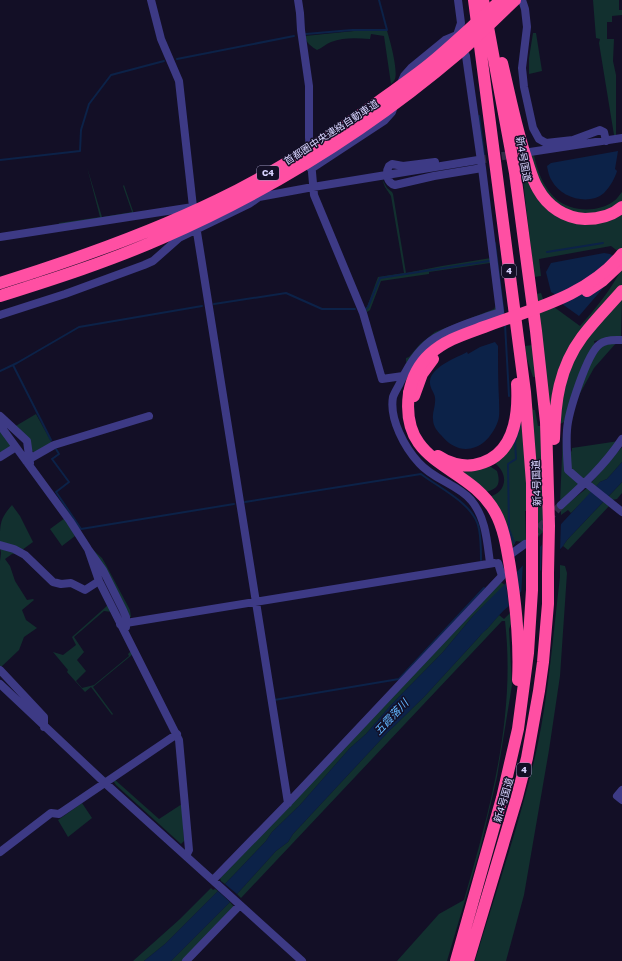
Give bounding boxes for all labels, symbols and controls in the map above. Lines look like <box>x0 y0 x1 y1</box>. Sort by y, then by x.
street label: 首都圏中央連絡自動車道 <box>282 97 380 167</box>
street label: 新4号国道 <box>514 135 534 183</box>
road number: C4 <box>257 166 279 180</box>
road number: 4 <box>502 264 516 278</box>
street label: 新4号国道 <box>529 460 543 506</box>
water label: 五霞落川 <box>371 695 411 737</box>
road number: 4 <box>517 763 531 777</box>
street label: 新4号国道 <box>491 776 515 824</box>

